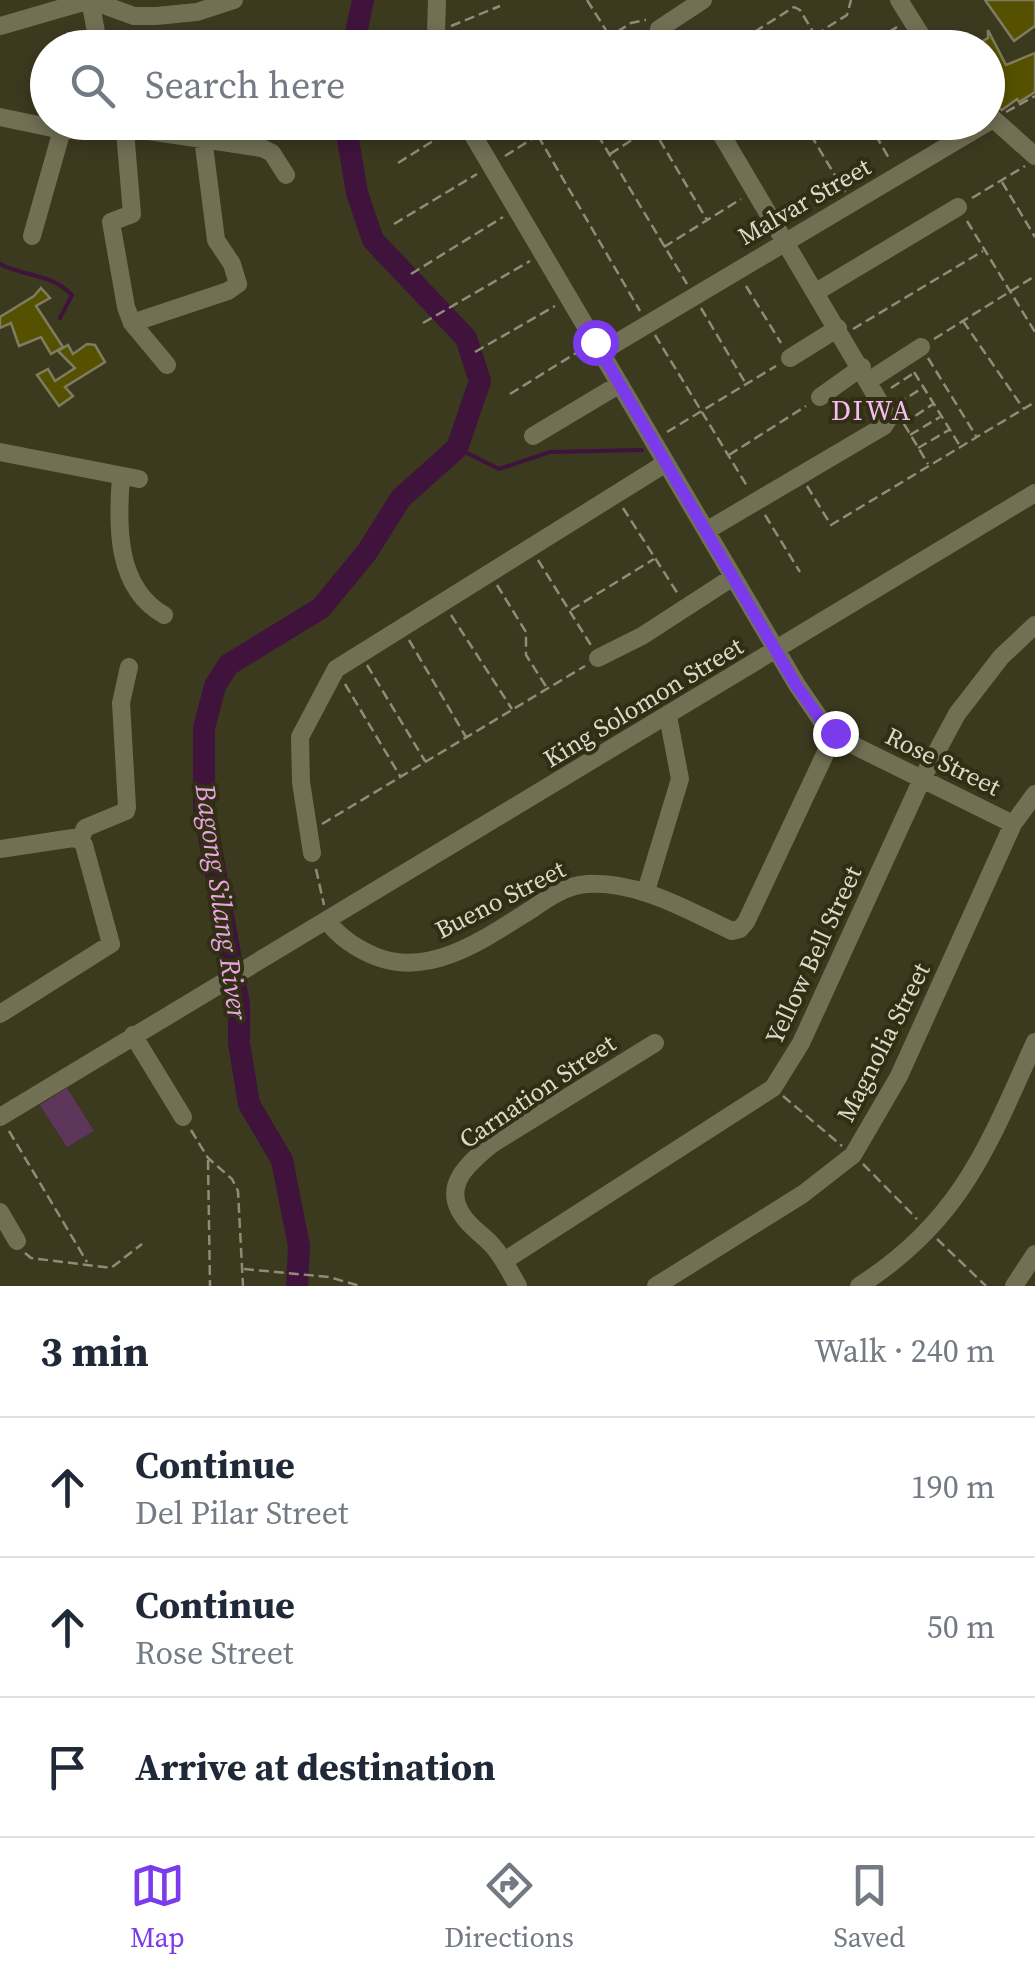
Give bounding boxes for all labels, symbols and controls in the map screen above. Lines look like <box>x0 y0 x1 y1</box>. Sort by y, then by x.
search box <box>30 30 1005 140</box>
icon: search <box>65 58 120 113</box>
text: Search here <box>145 59 345 111</box>
street label: Malvar Street <box>731 149 877 253</box>
route start <box>573 320 619 366</box>
district label: DIWA <box>831 391 913 429</box>
street label: King Solomon Street <box>537 628 750 775</box>
route end <box>813 711 859 757</box>
street label: Rose Street <box>880 719 1007 804</box>
water label: Bagong Silang River <box>187 781 257 1023</box>
street label: Bueno Street <box>429 851 572 946</box>
street label: Yellow Bell Street <box>757 859 870 1050</box>
street label: Magnolia Street <box>828 956 938 1127</box>
street label: Carnation Street <box>452 1026 623 1156</box>
text: 3 min <box>40 1322 149 1380</box>
text: Walk · 240 m <box>814 1329 995 1373</box>
text: Continue <box>135 1439 295 1491</box>
icon: ahead <box>40 1460 95 1515</box>
text: 190 m <box>911 1465 995 1509</box>
text: Del Pilar Street <box>135 1491 348 1535</box>
text: Continue <box>135 1579 295 1631</box>
icon: ahead <box>40 1600 95 1655</box>
text: 50 m <box>927 1605 995 1649</box>
text: Rose Street <box>135 1631 293 1675</box>
icon: arrive <box>40 1740 95 1795</box>
text: Arrive at destination <box>135 1741 496 1793</box>
tab: Map <box>130 1858 185 1956</box>
tab: Directions <box>444 1858 574 1956</box>
tab: Saved <box>833 1858 905 1956</box>

